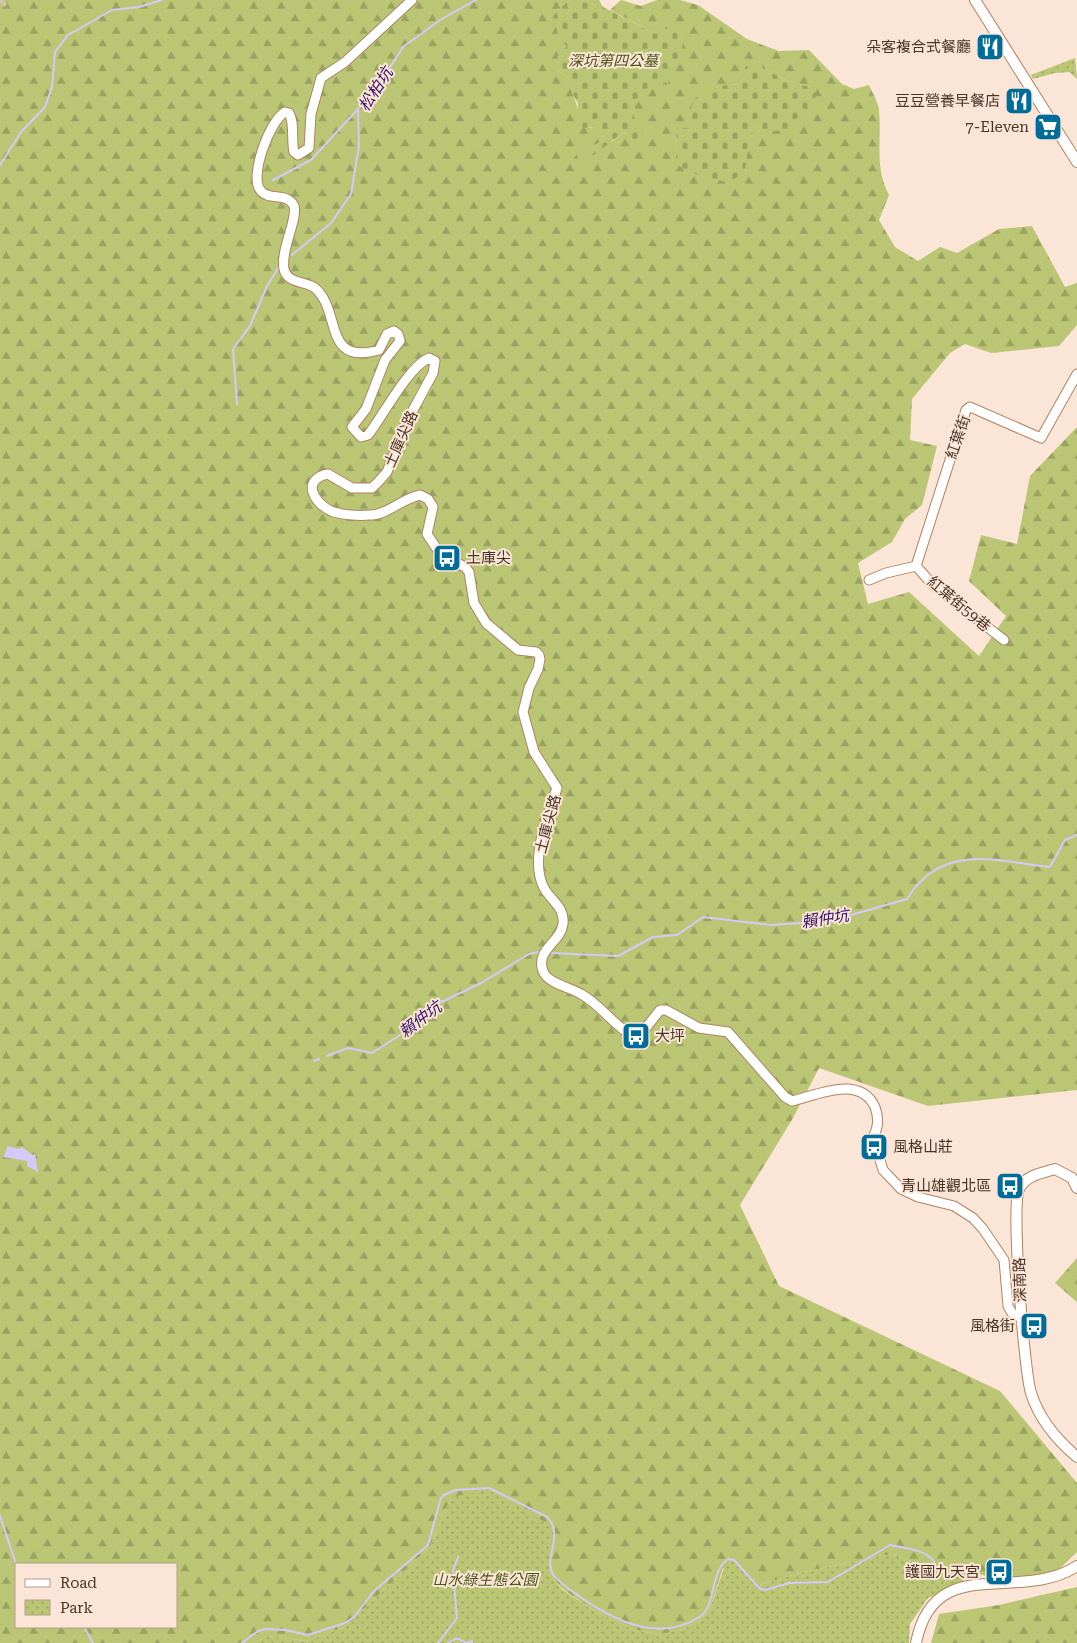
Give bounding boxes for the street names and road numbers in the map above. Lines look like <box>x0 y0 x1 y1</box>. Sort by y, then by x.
street label: 土庫尖路 <box>381 408 421 470</box>
street label: 紅葉街 <box>942 413 974 461</box>
street label: 紅葉街59巷 <box>924 572 994 636</box>
street label: 土庫尖路 <box>532 793 564 855</box>
street label: 深南路 <box>1010 1257 1030 1303</box>

